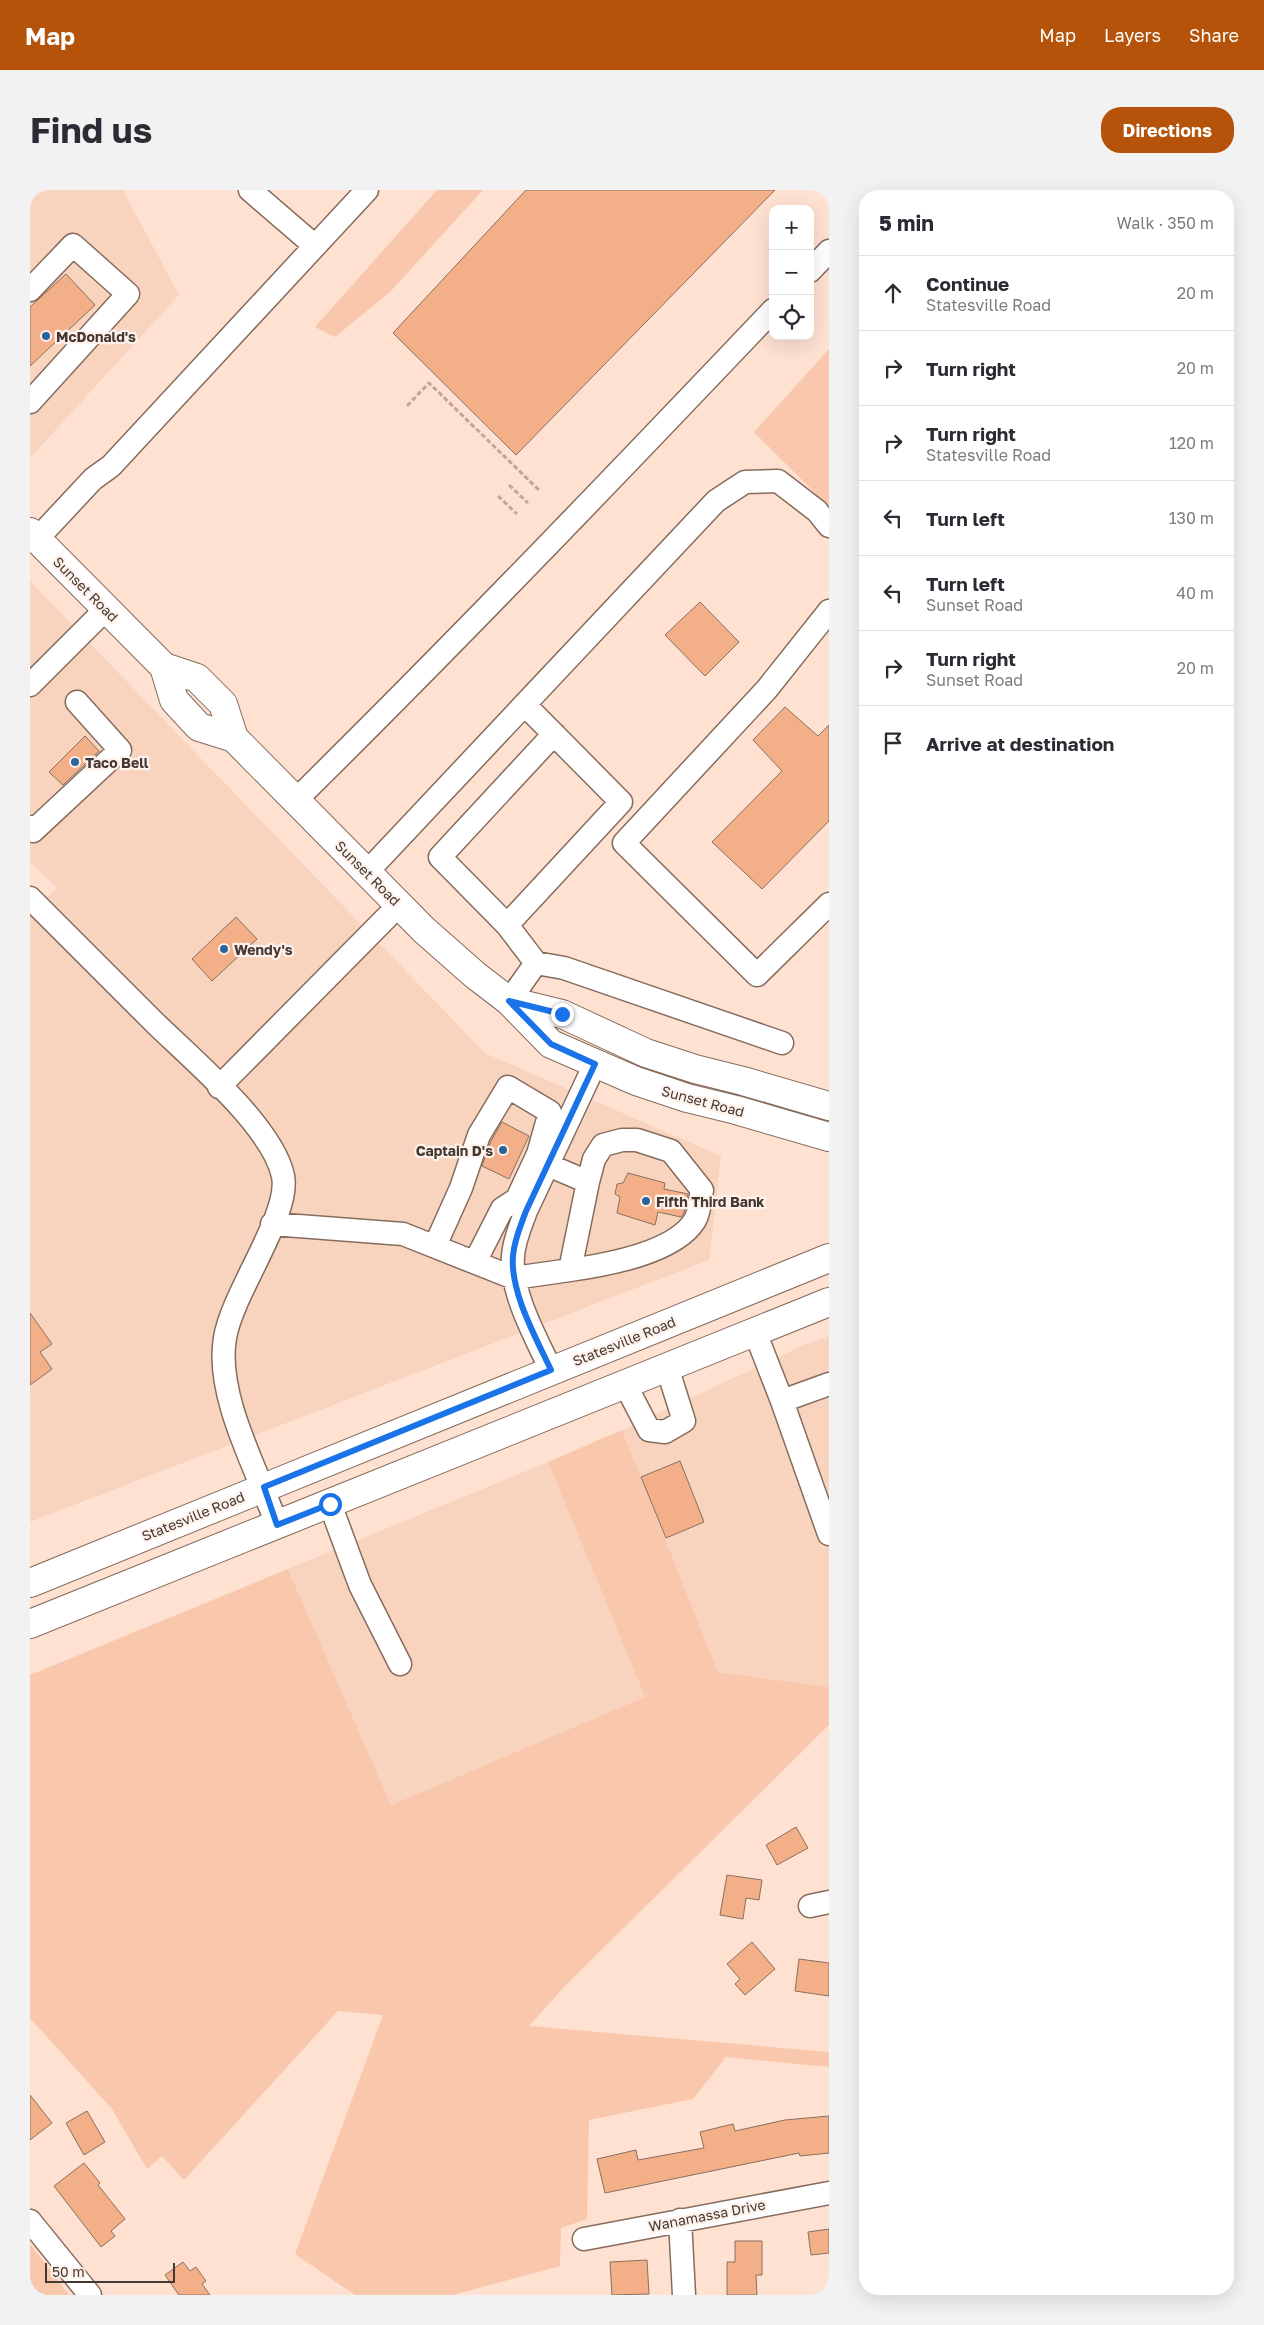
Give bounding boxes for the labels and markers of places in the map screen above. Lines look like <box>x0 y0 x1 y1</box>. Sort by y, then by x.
place label: McDonald's <box>56 328 136 345</box>
marker: McDonald's <box>40 330 52 342</box>
place label: Taco Bell <box>85 754 149 771</box>
marker: Taco Bell <box>69 756 81 768</box>
place label: Wendy's <box>234 941 293 958</box>
marker: Wendy's <box>218 943 230 955</box>
place label: Captain D's <box>416 1142 493 1159</box>
marker: Captain D's <box>497 1144 509 1156</box>
place label: Fifth Third Bank <box>656 1193 764 1210</box>
marker: Fifth Third Bank <box>640 1195 652 1207</box>

